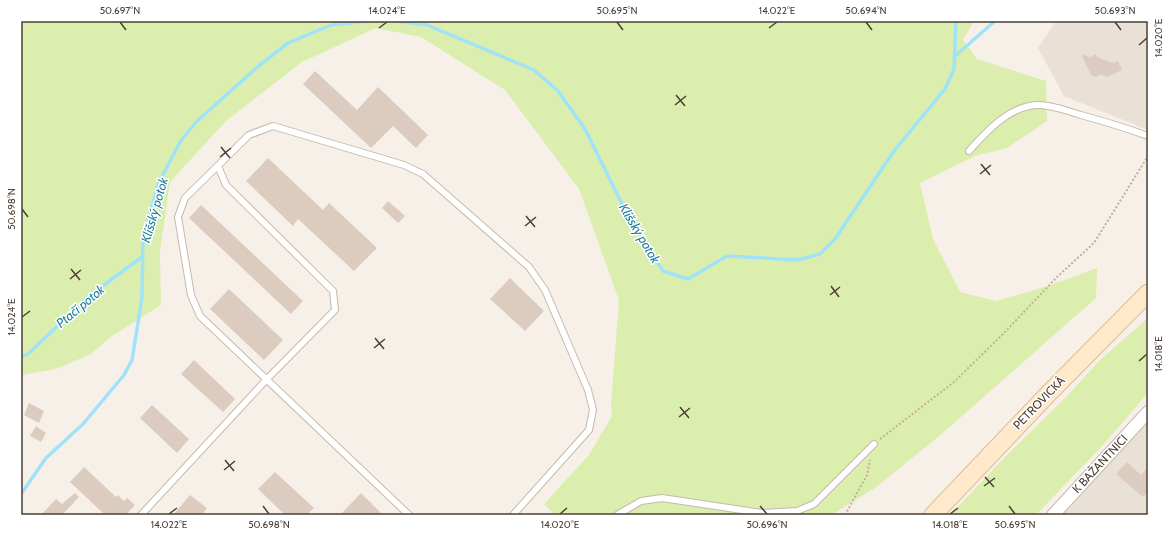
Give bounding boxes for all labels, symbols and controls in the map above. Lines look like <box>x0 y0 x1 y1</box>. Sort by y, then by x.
text: 50.697°N <box>100 4 140 17</box>
text: 14.024°E <box>368 4 406 17</box>
text: 50.695°N <box>596 4 638 17</box>
text: 14.022°E <box>759 4 796 17</box>
text: 50.694°N <box>845 4 887 17</box>
text: 50.693°N <box>1094 4 1136 17</box>
text: 14.020°E <box>1152 18 1165 57</box>
water label: Klíšský potok <box>137 175 171 244</box>
text: 50.698°N <box>5 188 18 230</box>
water label: Klíšský potok <box>616 200 664 266</box>
water label: Ptačí potok <box>52 281 108 331</box>
text: 14.024°E <box>5 298 18 336</box>
text: 14.018°E <box>1152 336 1165 372</box>
street label: PETROVICKÁ <box>1010 372 1068 432</box>
street label: K BAŽANTNICI <box>1069 431 1131 496</box>
text: 14.022°E <box>151 518 188 531</box>
text: 50.698°N <box>248 518 290 531</box>
text: 14.020°E <box>541 518 580 531</box>
text: 50.696°N <box>746 518 788 531</box>
text: 14.018°E <box>932 518 968 531</box>
text: 50.695°N <box>994 518 1036 531</box>

